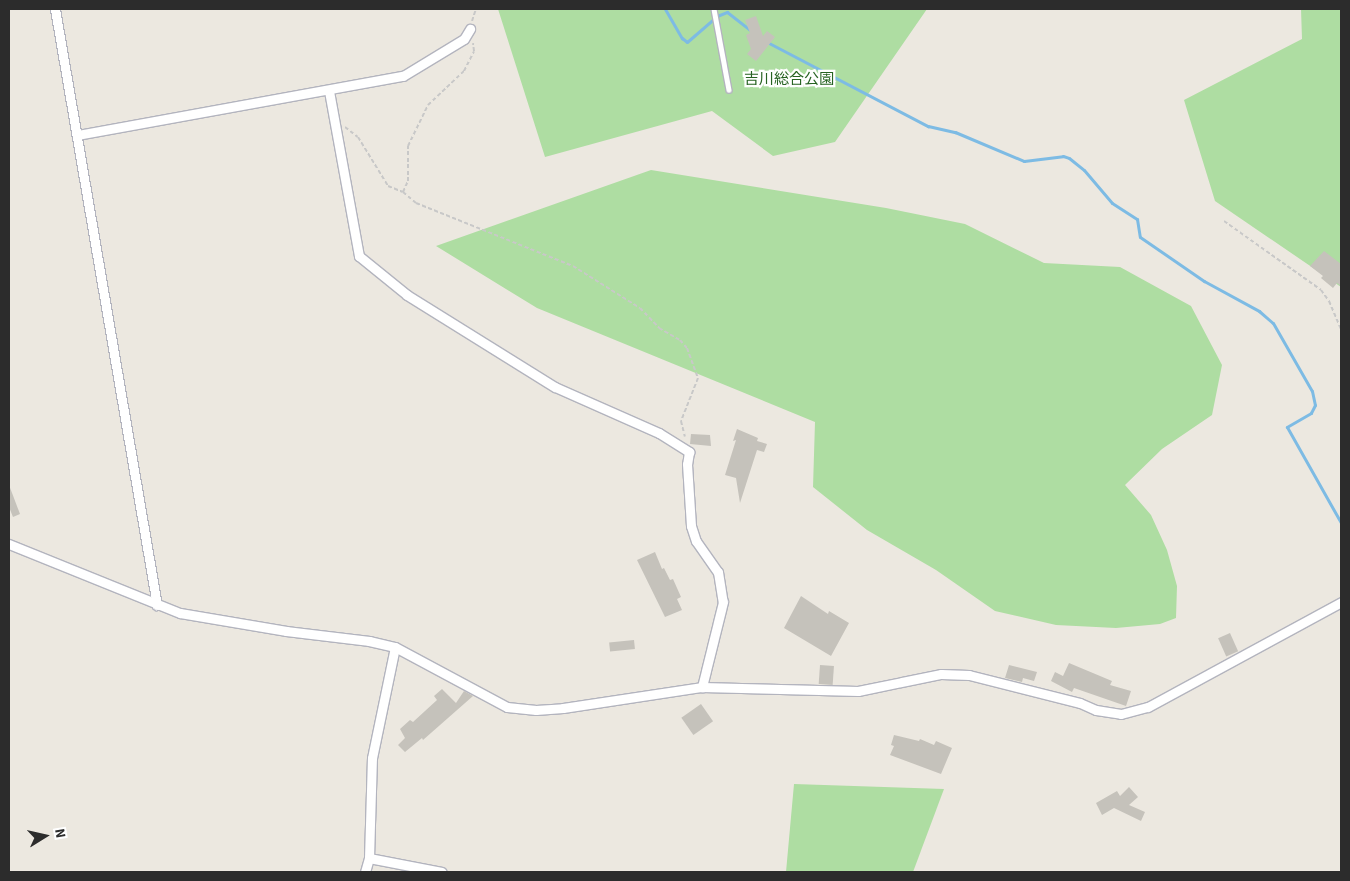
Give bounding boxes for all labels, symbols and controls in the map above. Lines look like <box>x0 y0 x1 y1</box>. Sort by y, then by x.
park label: 吉川総合公園 <box>744 71 834 89</box>
north arrow <box>20 811 70 861</box>
text: N <box>49 827 70 840</box>

